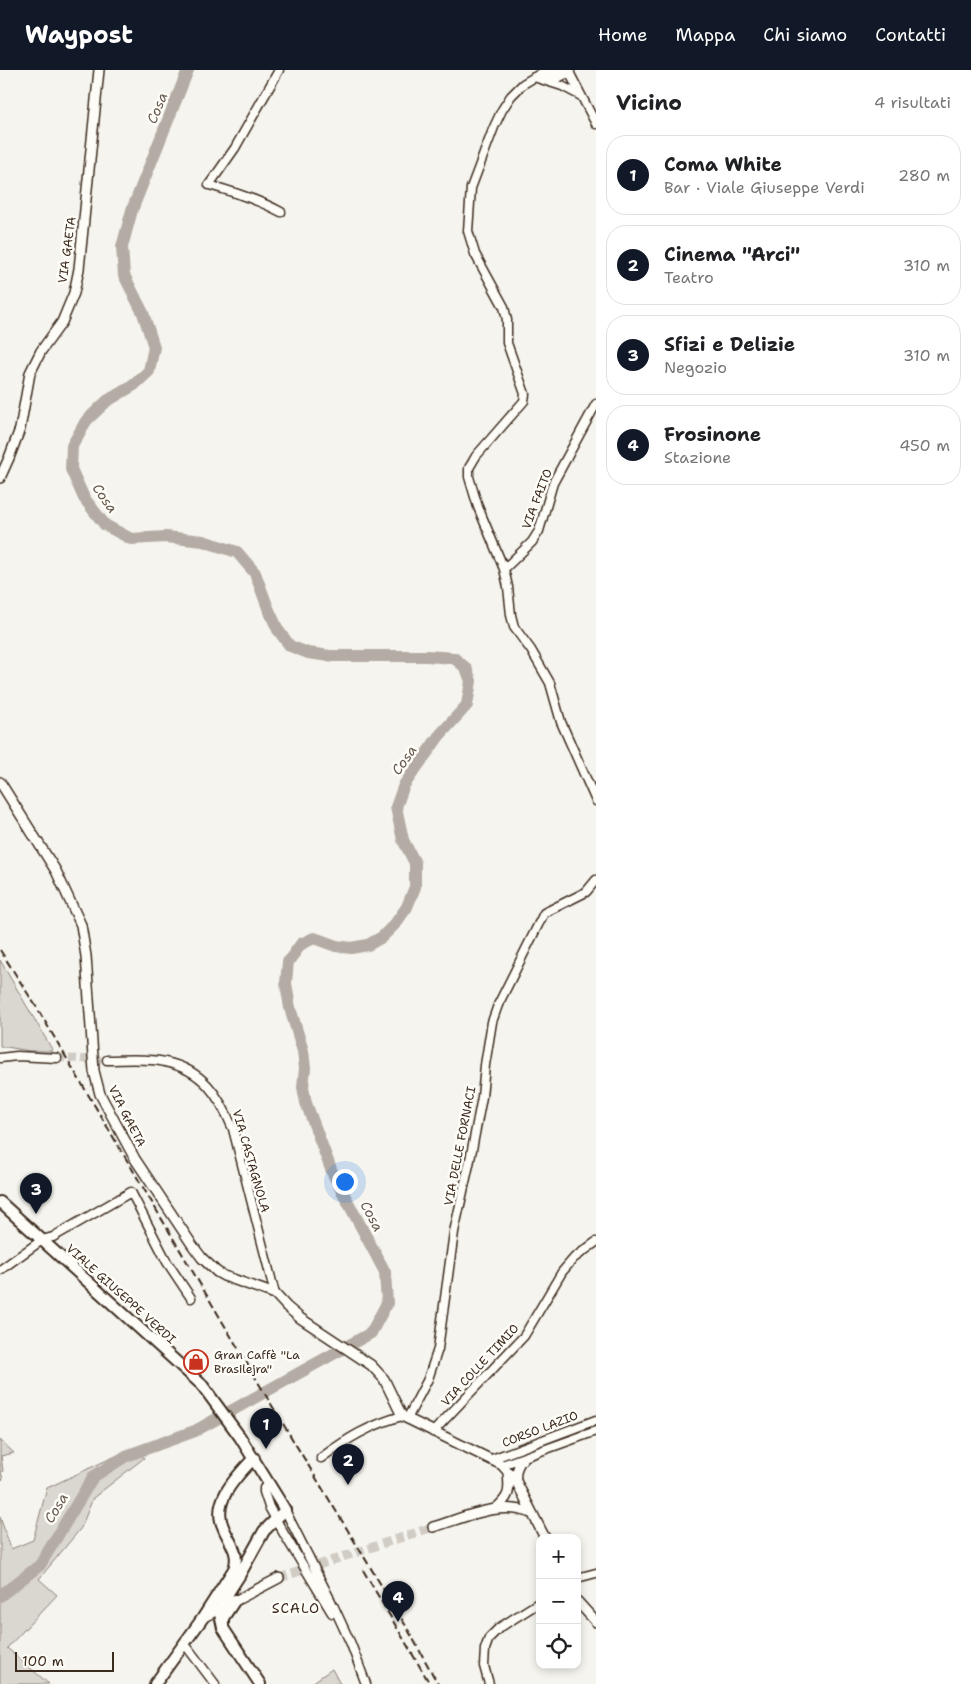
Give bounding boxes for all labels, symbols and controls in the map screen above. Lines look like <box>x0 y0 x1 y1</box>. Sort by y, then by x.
text: Waypost <box>25 19 133 51</box>
text: Home <box>598 23 647 47</box>
text: Mappa <box>675 23 735 47</box>
text: Chi siamo <box>763 23 847 47</box>
text: Contatti <box>875 23 946 47</box>
text: Vicino <box>616 89 682 117</box>
water label: Cosa <box>143 90 171 126</box>
text: 4 risultati <box>874 92 951 113</box>
text: Coma White <box>664 152 782 177</box>
text: 1 <box>629 165 637 186</box>
text: 280 m <box>898 165 950 186</box>
text: Bar · Viale Giuseppe Verdi <box>664 177 865 198</box>
street label: VIA GAETA <box>54 215 80 284</box>
text: Cinema "Arci" <box>664 242 800 267</box>
text: 2 <box>627 255 639 276</box>
text: 310 m <box>903 255 950 276</box>
text: Teatro <box>664 267 714 288</box>
text: Sfizi e Delizie <box>664 332 795 357</box>
text: 3 <box>627 345 639 366</box>
text: 310 m <box>903 345 950 366</box>
text: Negozio <box>664 357 727 378</box>
text: Frosinone <box>664 422 761 447</box>
text: 4 <box>627 435 639 456</box>
text: 450 m <box>899 435 950 456</box>
text: Stazione <box>664 447 731 468</box>
street label: VIA FAITO <box>518 467 556 531</box>
water label: Cosa <box>88 480 122 516</box>
water label: Cosa <box>387 742 421 778</box>
street label: VIA GAETA <box>105 1082 149 1150</box>
street label: VIA DELLE FORNACI <box>441 1085 479 1207</box>
street label: VIA CASTAGNOLA <box>229 1108 273 1215</box>
your location <box>332 1169 358 1195</box>
pin: 3 <box>20 1173 52 1214</box>
water label: Cosa <box>356 1198 388 1234</box>
street label: VIALE GIUSEPPE VERDI <box>63 1241 179 1348</box>
street label: VIA COLLE TIMIO <box>438 1320 522 1410</box>
place label: Gran Caffè "La Brasilejra" <box>214 1347 300 1377</box>
shop icon: Gran Caffè "La Brasilejra" <box>183 1349 209 1375</box>
street label: CORSO LAZIO <box>500 1407 580 1451</box>
pin: 1 <box>250 1408 282 1449</box>
pin: 2 <box>332 1444 364 1485</box>
water label: Cosa <box>40 1490 72 1526</box>
map controls <box>536 1534 581 1669</box>
button: + <box>536 1534 581 1579</box>
button: − <box>536 1579 581 1624</box>
pin: 4 <box>382 1581 414 1622</box>
district label: SCALO <box>272 1599 320 1617</box>
button: locate <box>536 1624 581 1669</box>
scale bar <box>15 1649 114 1672</box>
text: 100 m <box>22 1652 64 1670</box>

